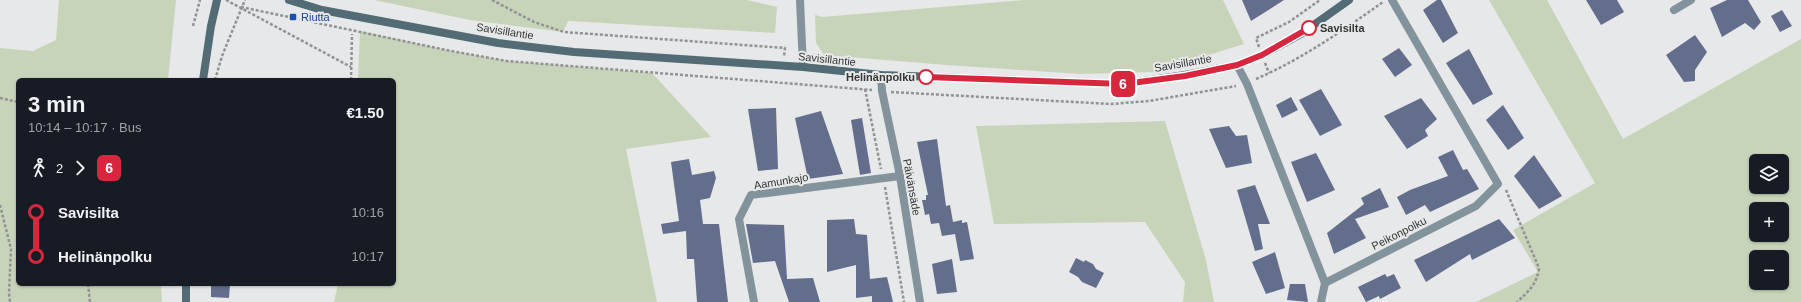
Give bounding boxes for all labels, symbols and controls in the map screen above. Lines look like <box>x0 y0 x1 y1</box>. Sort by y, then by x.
place label: Riutta <box>301 11 331 23</box>
marker: Riutta <box>288 12 298 22</box>
marker: Savisilta <box>1301 20 1317 36</box>
street label: Savisillantie <box>475 21 535 41</box>
place label: Savisilta <box>1320 22 1366 34</box>
street label: Savisillantie <box>797 50 857 68</box>
street label: Savisillantie <box>1153 52 1213 74</box>
marker: Helinänpolku <box>918 69 934 85</box>
place label: Helinänpolku <box>846 71 915 83</box>
line badge: 6 <box>1110 71 1136 97</box>
text: 6 <box>1119 76 1127 92</box>
text: 3 min <box>28 92 85 117</box>
text: €1.50 <box>346 104 384 121</box>
text: 10:14 – 10:17 · Bus <box>28 120 141 135</box>
map controls <box>1749 154 1789 290</box>
button: layers <box>1749 154 1789 194</box>
icon: walk <box>28 157 50 179</box>
icon: forward <box>69 157 91 179</box>
street label: Päivänsäde <box>901 158 923 216</box>
text: 6 <box>105 160 113 176</box>
text: 2 <box>56 161 63 176</box>
street label: Aamunkajo <box>753 171 809 191</box>
button: + <box>1749 202 1789 242</box>
text: Savisilta <box>58 204 119 221</box>
text: 10:16 <box>351 205 384 220</box>
street label: Peikonpolku <box>1370 214 1428 252</box>
text: Helinänpolku <box>58 248 152 265</box>
text: 10:17 <box>351 249 384 264</box>
button: − <box>1749 250 1789 290</box>

